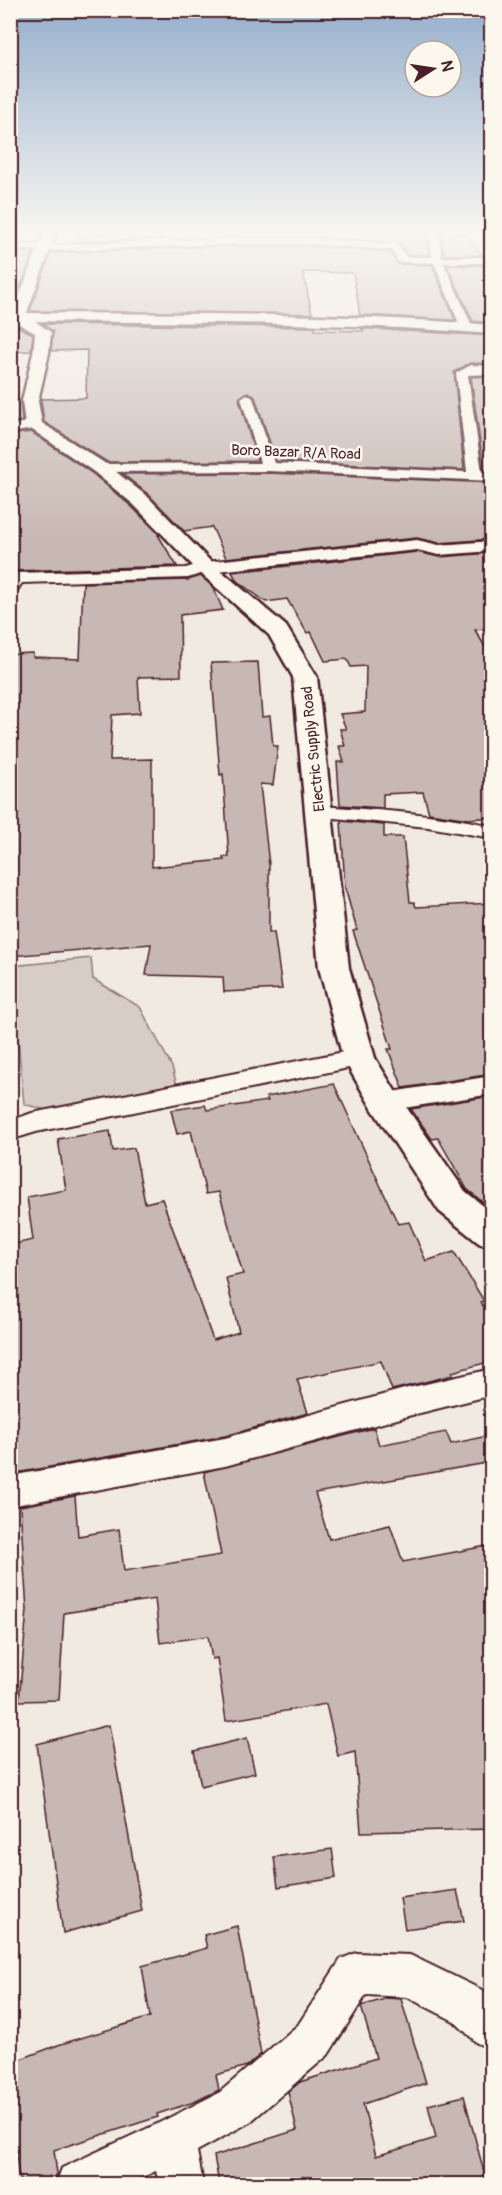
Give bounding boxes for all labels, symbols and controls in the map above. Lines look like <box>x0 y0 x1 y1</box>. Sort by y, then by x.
north arrow <box>403 39 463 99</box>
text: N <box>436 59 458 74</box>
street label: Boro Bazar R/A Road <box>231 441 361 464</box>
street label: Electric Supply Road <box>297 685 330 813</box>

